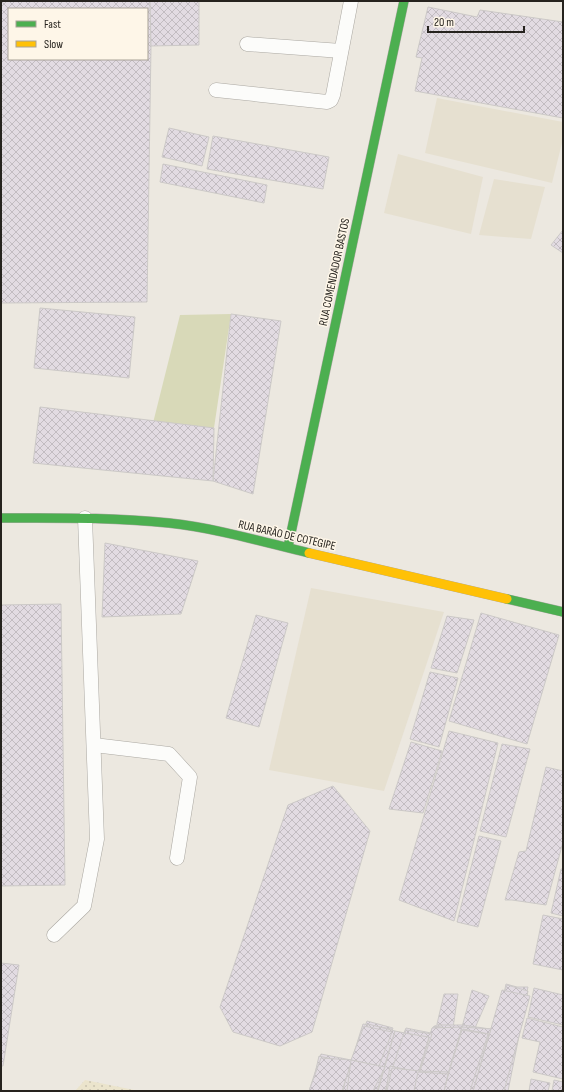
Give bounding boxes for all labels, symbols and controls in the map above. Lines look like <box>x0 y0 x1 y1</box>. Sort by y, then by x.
legend <box>8 8 148 60</box>
scale bar <box>428 8 524 34</box>
text: 20 m <box>434 15 454 30</box>
text: Fast <box>44 17 61 32</box>
text: Slow <box>44 37 63 52</box>
street label: RUA COMENDADOR BASTOS <box>316 217 353 327</box>
street label: RUA BARÃO DE COTEGIPE <box>237 517 337 554</box>

